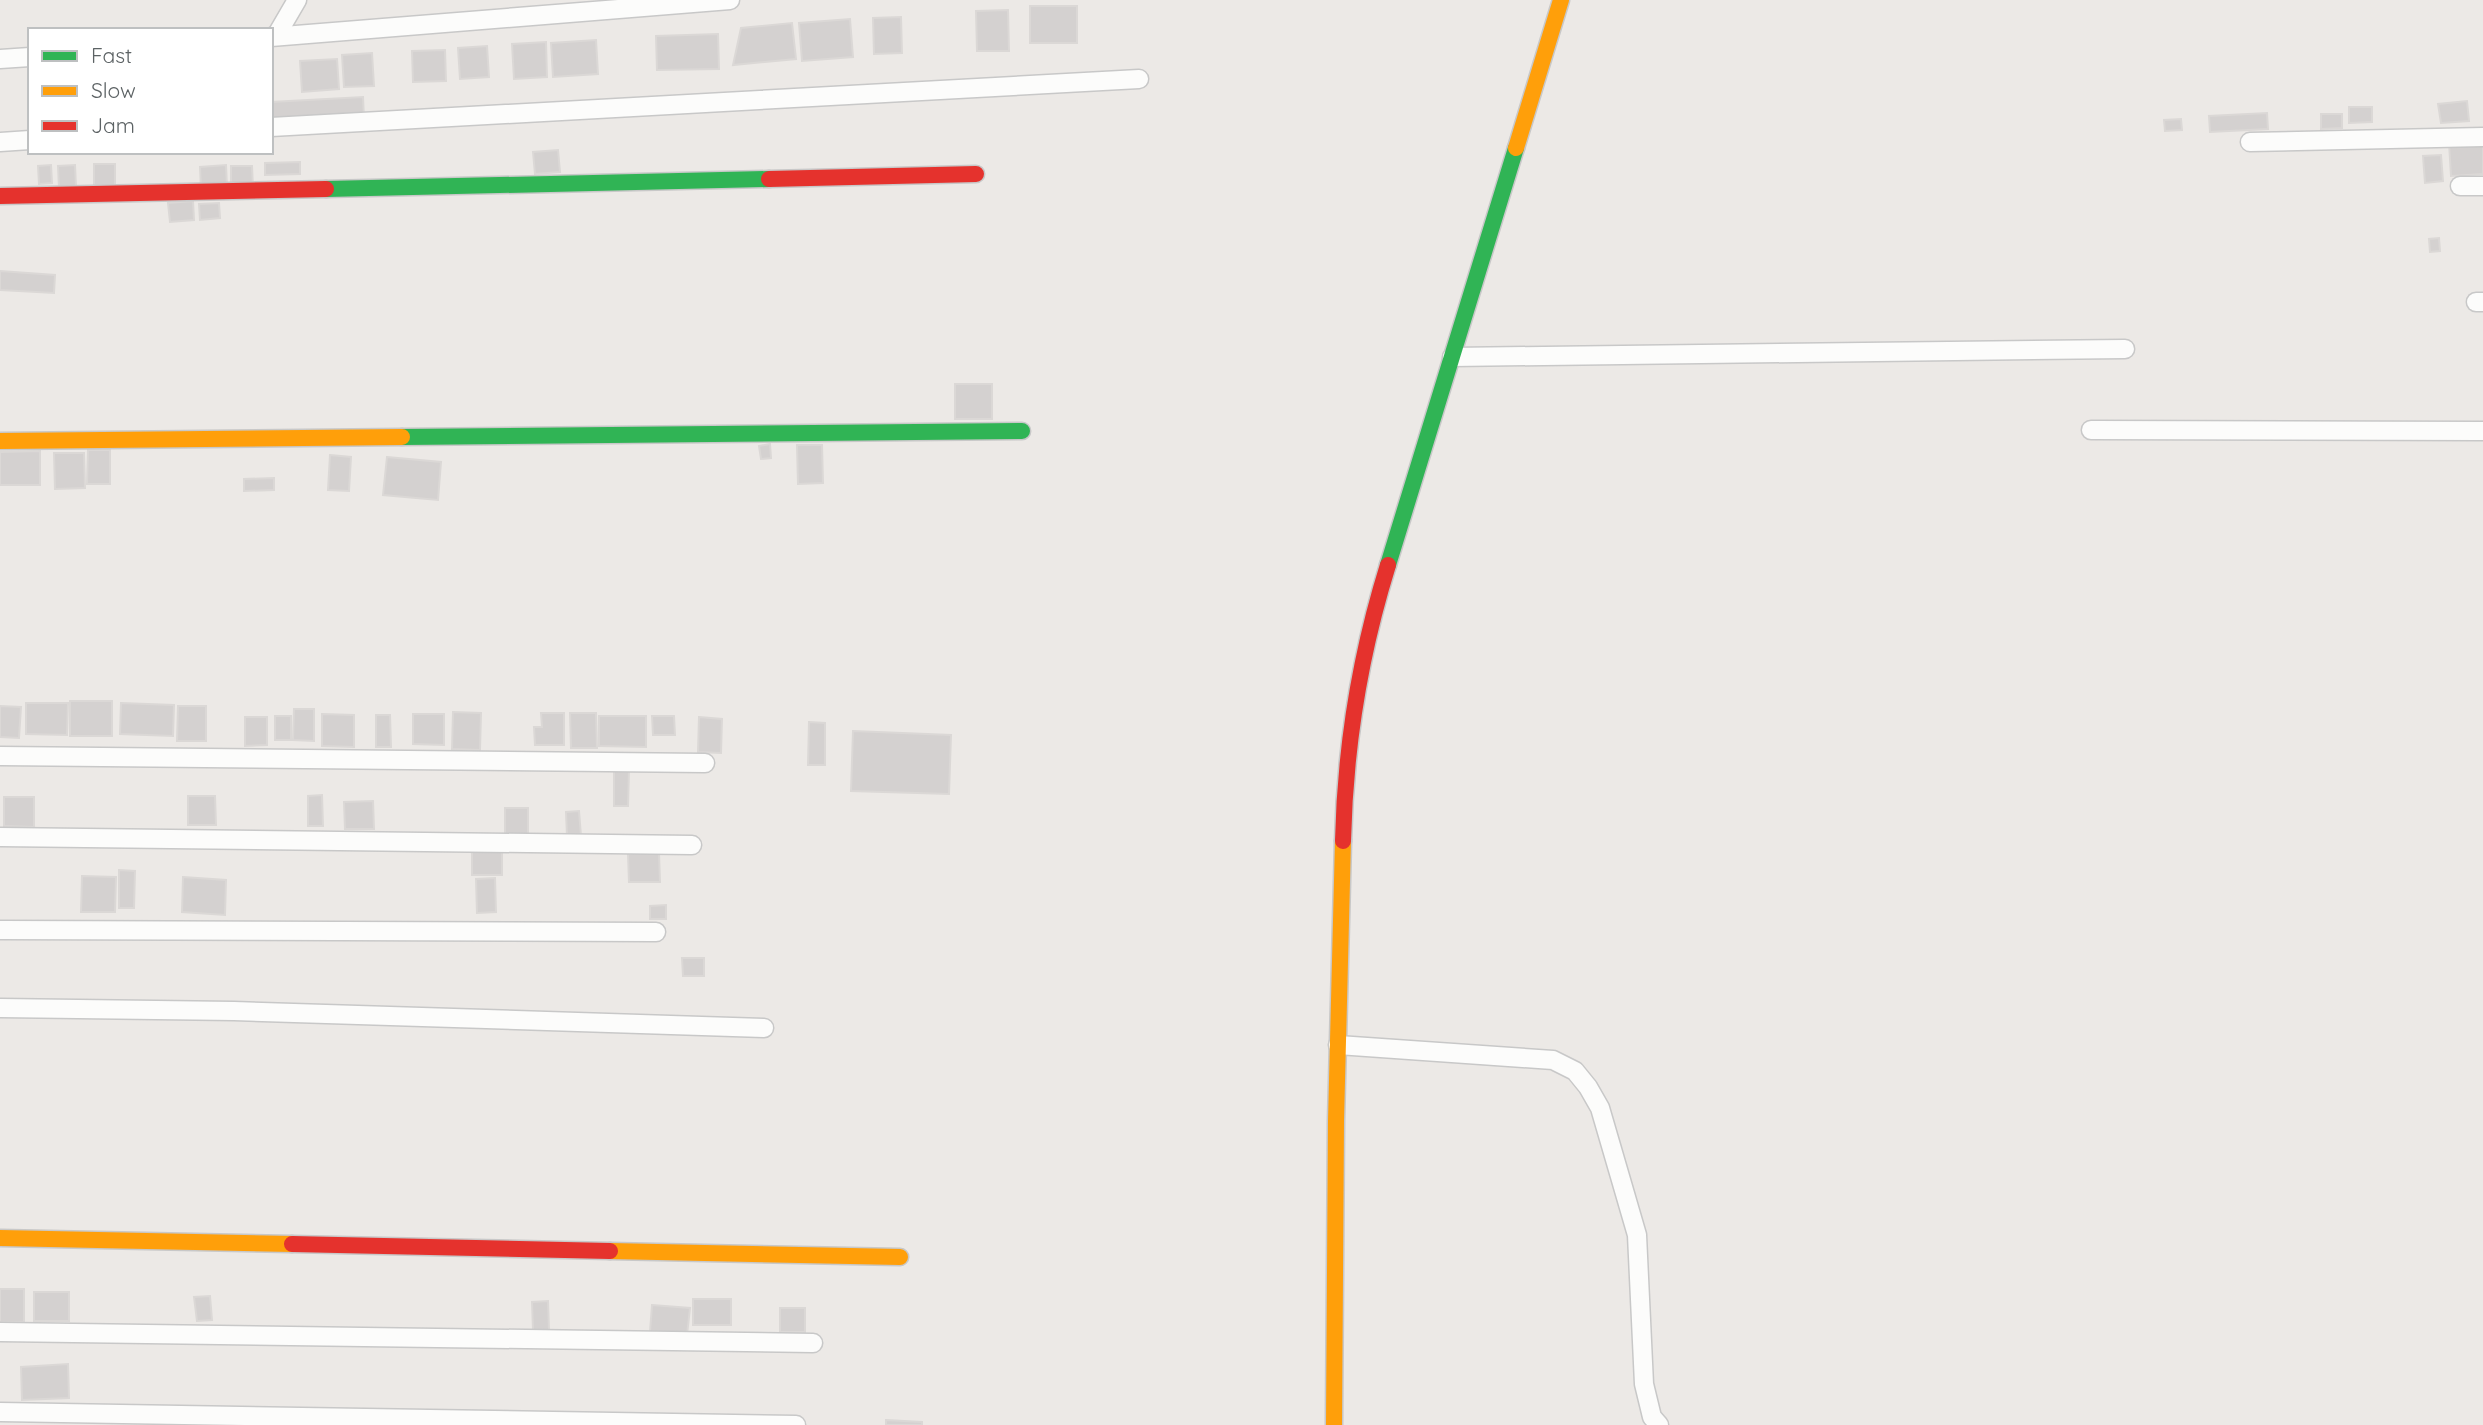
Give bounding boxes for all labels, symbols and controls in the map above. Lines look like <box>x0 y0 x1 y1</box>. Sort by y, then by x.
legend <box>28 28 273 154</box>
text: Fast <box>91 42 132 68</box>
text: Slow <box>91 77 136 103</box>
text: Jam <box>91 112 135 138</box>

